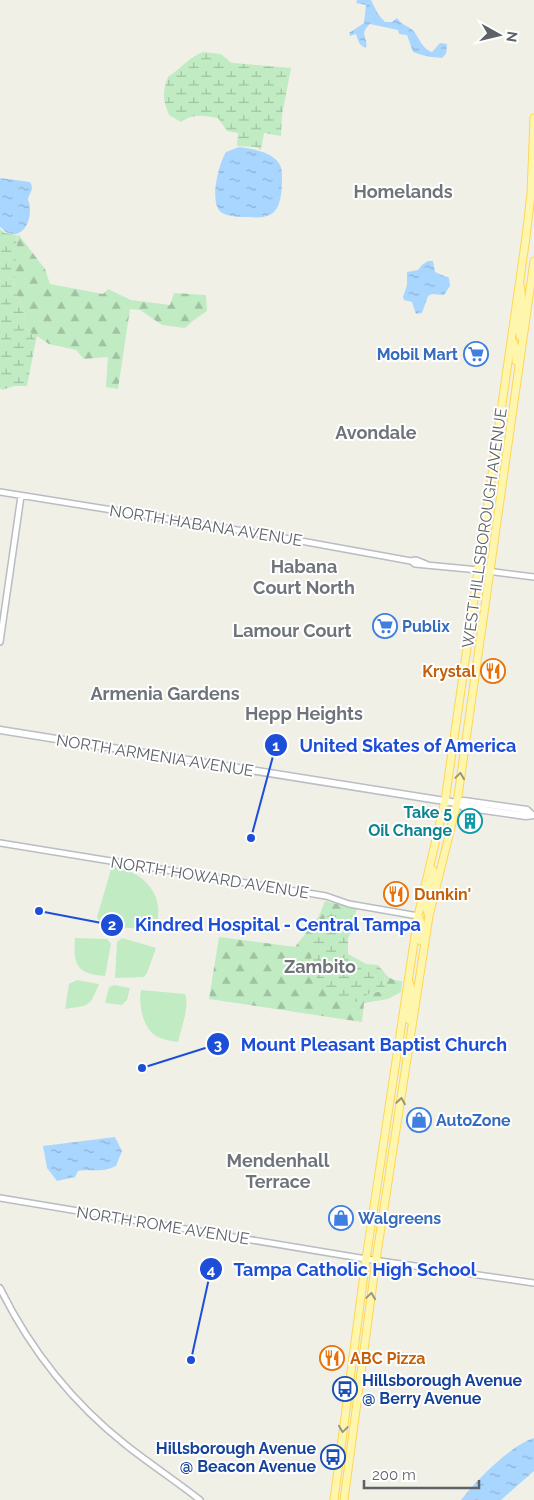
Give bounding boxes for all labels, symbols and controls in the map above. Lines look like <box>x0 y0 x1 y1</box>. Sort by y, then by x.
north arrow <box>474 10 524 60</box>
text: N <box>503 30 521 43</box>
district label: Homelands <box>353 181 453 202</box>
supermarket icon: Mobil Mart <box>463 341 489 367</box>
place label: Mobil Mart <box>377 345 458 364</box>
street label: WEST HILLSBOROUGH AVENUE <box>458 407 511 649</box>
district label: Avondale <box>335 422 417 443</box>
street label: NORTH HABANA AVENUE <box>108 501 304 550</box>
district label: Habana Court North <box>253 556 355 598</box>
supermarket icon: Publix <box>372 613 398 639</box>
place label: Publix <box>402 617 450 636</box>
district label: Lamour Court <box>233 620 351 641</box>
restaurant icon: Krystal <box>480 658 506 684</box>
place label: Krystal <box>422 662 477 681</box>
district label: Armenia Gardens <box>90 683 240 704</box>
district label: Hepp Heights <box>245 703 363 724</box>
callout: United Skates of America <box>264 729 527 762</box>
street label: NORTH ARMENIA AVENUE <box>55 730 255 781</box>
text: United Skates of America <box>300 735 516 756</box>
text: 1 <box>272 737 280 755</box>
one-way arrow <box>455 772 465 781</box>
place label: Take 5 Oil Change <box>368 803 452 840</box>
building icon: Take 5 Oil Change <box>457 808 483 834</box>
street label: NORTH HOWARD AVENUE <box>109 852 311 903</box>
restaurant icon: Dunkin' <box>383 881 409 907</box>
place label: Dunkin' <box>414 885 471 904</box>
callout: Kindred Hospital - Central Tampa <box>99 908 432 941</box>
text: Kindred Hospital - Central Tampa <box>135 914 421 935</box>
text: 2 <box>108 916 116 934</box>
district label: Zambito <box>284 956 356 977</box>
callout: Mount Pleasant Baptist Church <box>206 1028 517 1061</box>
text: Mount Pleasant Baptist Church <box>241 1034 507 1055</box>
text: 3 <box>214 1036 222 1054</box>
one-way arrow <box>395 1097 405 1105</box>
shop icon: AutoZone <box>406 1107 432 1133</box>
place label: AutoZone <box>436 1111 511 1130</box>
district label: Mendenhall Terrace <box>227 1150 330 1192</box>
street label: NORTH ROME AVENUE <box>75 1202 251 1249</box>
shop icon: Walgreens <box>328 1205 354 1231</box>
place label: Walgreens <box>358 1209 441 1228</box>
callout: Tampa Catholic High School <box>198 1253 486 1286</box>
text: Tampa Catholic High School <box>234 1259 477 1280</box>
text: 4 <box>207 1261 216 1279</box>
one-way arrow <box>365 1292 376 1300</box>
restaurant icon: ABC Pizza <box>319 1345 345 1371</box>
place label: ABC Pizza <box>350 1349 425 1368</box>
place label: Hillsborough Avenue @ Berry Avenue <box>362 1371 523 1408</box>
bus stop icon: Hillsborough Avenue @ Berry Avenue <box>332 1376 358 1402</box>
one-way arrow <box>339 1424 349 1433</box>
place label: Hillsborough Avenue @ Beacon Avenue <box>156 1439 316 1476</box>
bus stop icon: Hillsborough Avenue @ Beacon Avenue <box>320 1444 346 1470</box>
scale bar <box>364 1458 479 1490</box>
text: 200 m <box>372 1466 416 1484</box>

